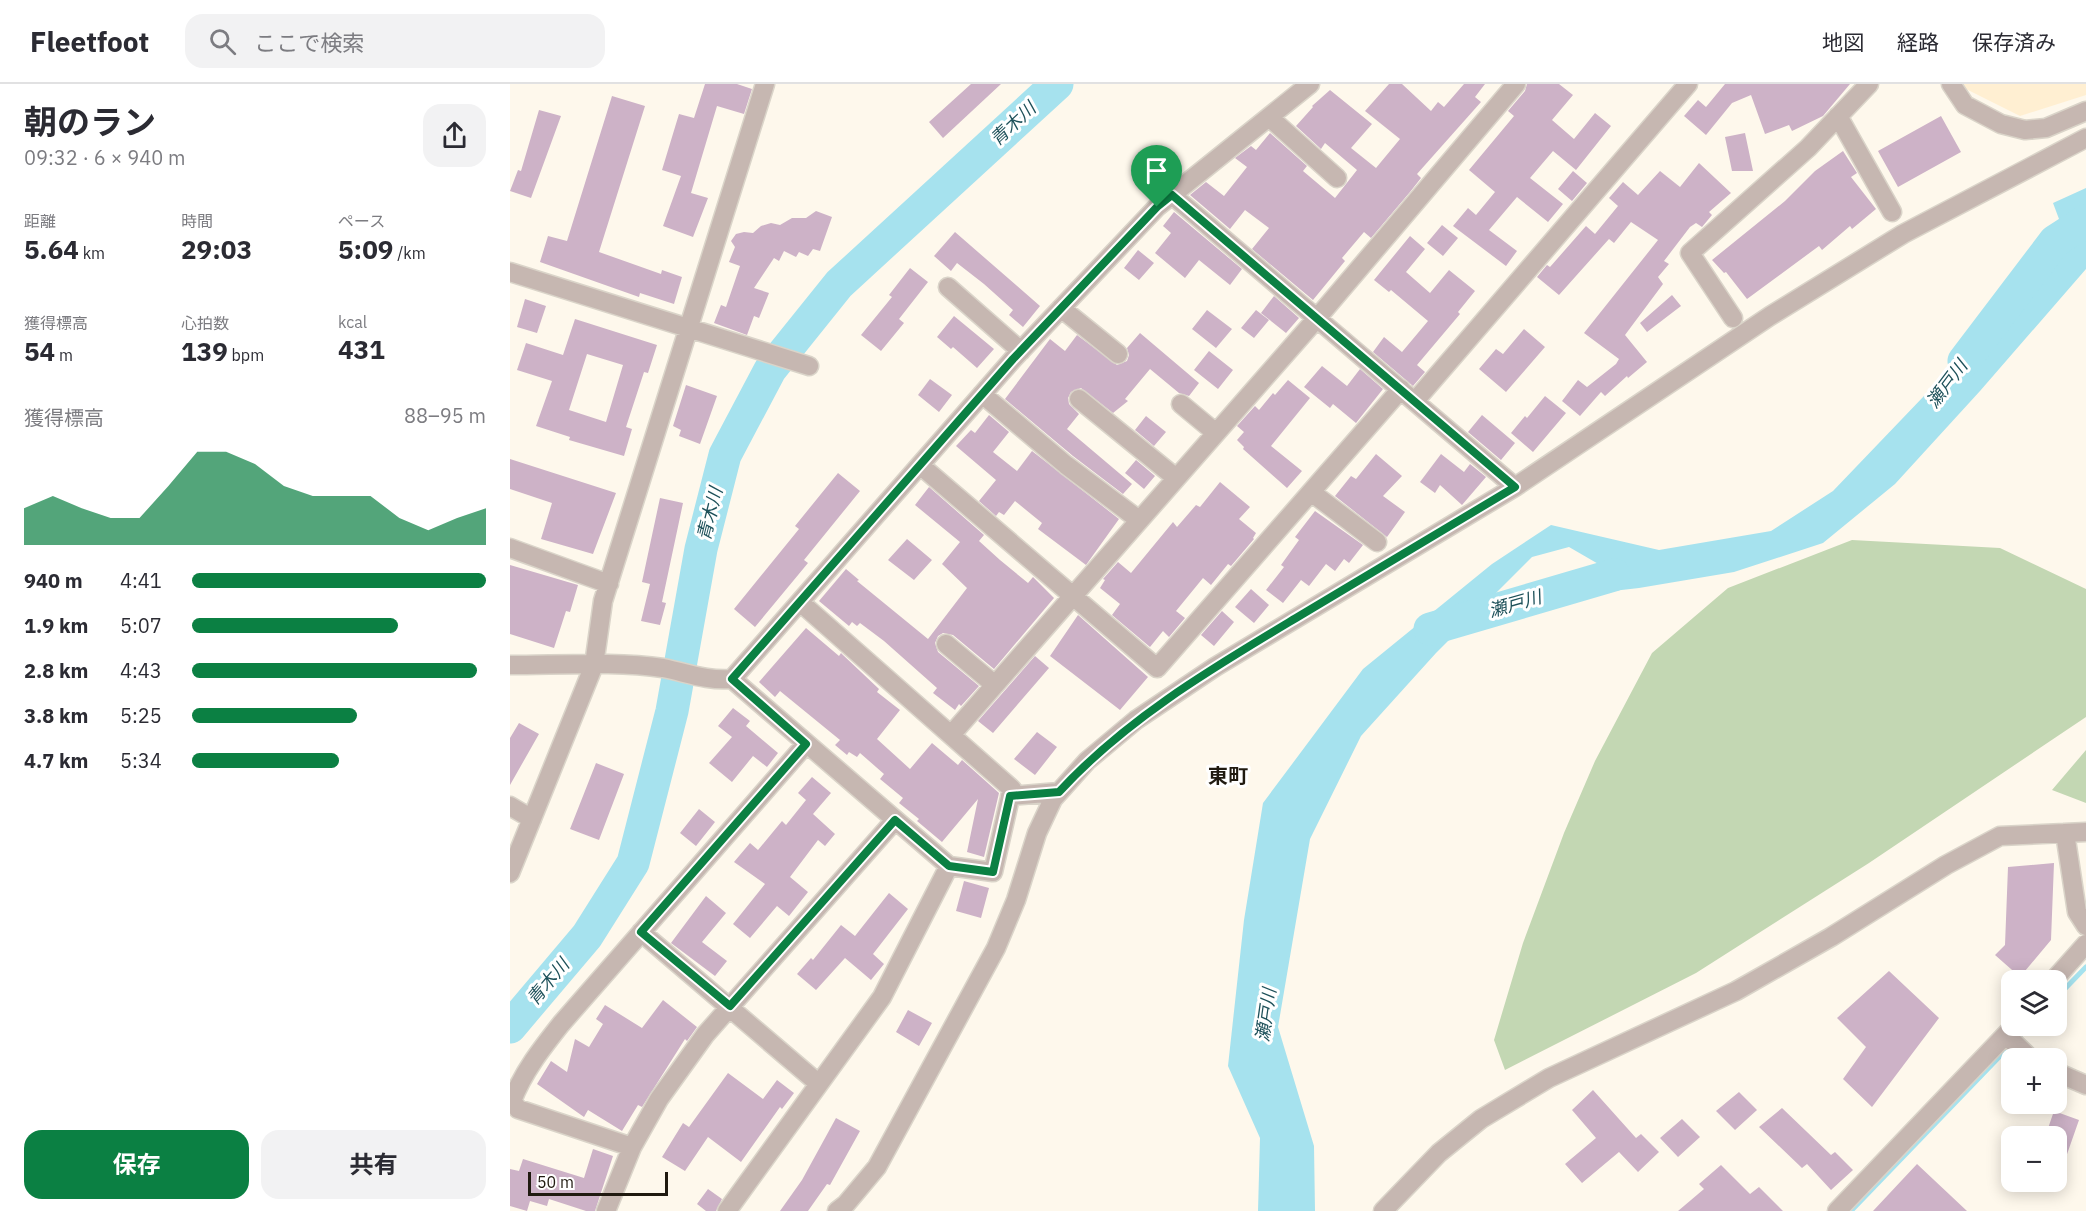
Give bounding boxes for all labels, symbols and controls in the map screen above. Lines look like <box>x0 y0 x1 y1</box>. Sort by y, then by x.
search box <box>185 14 605 68</box>
text: Fleetfoot <box>30 23 149 60</box>
icon: search <box>206 25 239 58</box>
text: ここで検索 <box>254 28 364 57</box>
text: 地図 <box>1822 28 1864 56</box>
text: 経路 <box>1897 28 1939 56</box>
text: 保存済み <box>1972 28 2056 56</box>
water label: 青木川 <box>985 95 1042 150</box>
text: 朝のラン <box>24 100 156 143</box>
button: share <box>423 104 486 167</box>
text: 09:32 · 6 × 940 m <box>24 144 185 171</box>
pin <box>1131 145 1182 207</box>
icon: arrive <box>1140 154 1173 187</box>
text: 距離 <box>24 211 56 231</box>
text: 時間 <box>181 211 213 231</box>
text: ペース <box>338 211 385 231</box>
text: 5.64 <box>24 232 79 266</box>
text: 29:03 <box>181 232 252 266</box>
text: 5:09 <box>338 232 393 266</box>
text: km <box>79 243 105 263</box>
text: /km <box>393 243 426 263</box>
text: kcal <box>338 312 367 332</box>
text: 獲得標高 <box>24 313 88 333</box>
text: 心拍数 <box>181 313 229 333</box>
text: 431 <box>338 332 385 366</box>
text: 54 <box>24 334 55 368</box>
text: 139 <box>181 334 228 368</box>
text: m <box>55 345 73 365</box>
text: bpm <box>228 345 264 365</box>
water label: 瀬戸川 <box>1921 354 1973 412</box>
text: 88–95 m <box>404 402 486 429</box>
text: 獲得標高 <box>24 404 104 431</box>
water label: 青木川 <box>692 483 728 543</box>
text: 940 m <box>24 567 83 594</box>
text: 4:41 <box>120 567 162 594</box>
water label: 瀬戸川 <box>1486 584 1546 622</box>
text: 1.9 km <box>24 612 88 639</box>
text: 5:07 <box>120 612 162 639</box>
text: 2.8 km <box>24 657 88 684</box>
text: 4:43 <box>120 657 162 684</box>
text: 3.8 km <box>24 702 88 729</box>
text: 5:25 <box>120 702 162 729</box>
text: 4.7 km <box>24 747 88 774</box>
text: 5:34 <box>120 747 162 774</box>
district label: 東町 <box>1208 762 1248 789</box>
water label: 青木川 <box>521 952 575 1010</box>
map controls <box>2001 970 2067 1192</box>
button: layers <box>2001 970 2067 1036</box>
water label: 瀬戸川 <box>1250 985 1281 1043</box>
button: + <box>2001 1048 2067 1114</box>
button: − <box>2001 1126 2067 1192</box>
button: 保存 <box>24 1130 249 1199</box>
button: 共有 <box>261 1130 486 1199</box>
scale bar <box>528 1169 668 1196</box>
text: 50 m <box>537 1172 574 1192</box>

